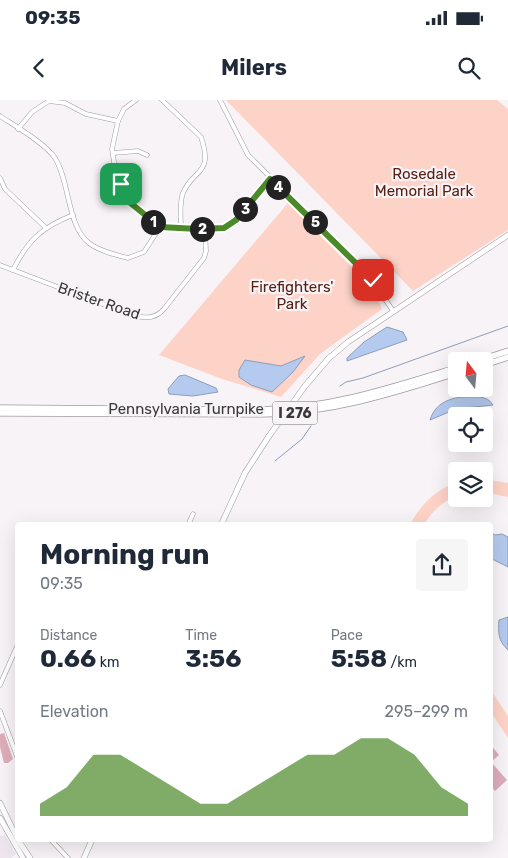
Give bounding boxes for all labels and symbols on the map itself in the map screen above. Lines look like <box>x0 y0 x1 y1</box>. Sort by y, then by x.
pin <box>100 163 142 205</box>
park label: Rosedale Memorial Park <box>375 165 473 200</box>
pin: 4 <box>266 174 290 200</box>
pin: 3 <box>232 196 258 222</box>
pin: 1 <box>140 210 166 234</box>
pin: 5 <box>302 210 328 234</box>
pin: 2 <box>190 216 214 242</box>
pin <box>352 259 394 301</box>
park label: Firefighters' Park <box>250 278 334 313</box>
street label: Brister Road <box>55 279 143 323</box>
north arrow <box>448 352 492 398</box>
street label: Pennsylvania Turnpike <box>108 400 264 418</box>
road number: I 276 <box>272 402 318 424</box>

